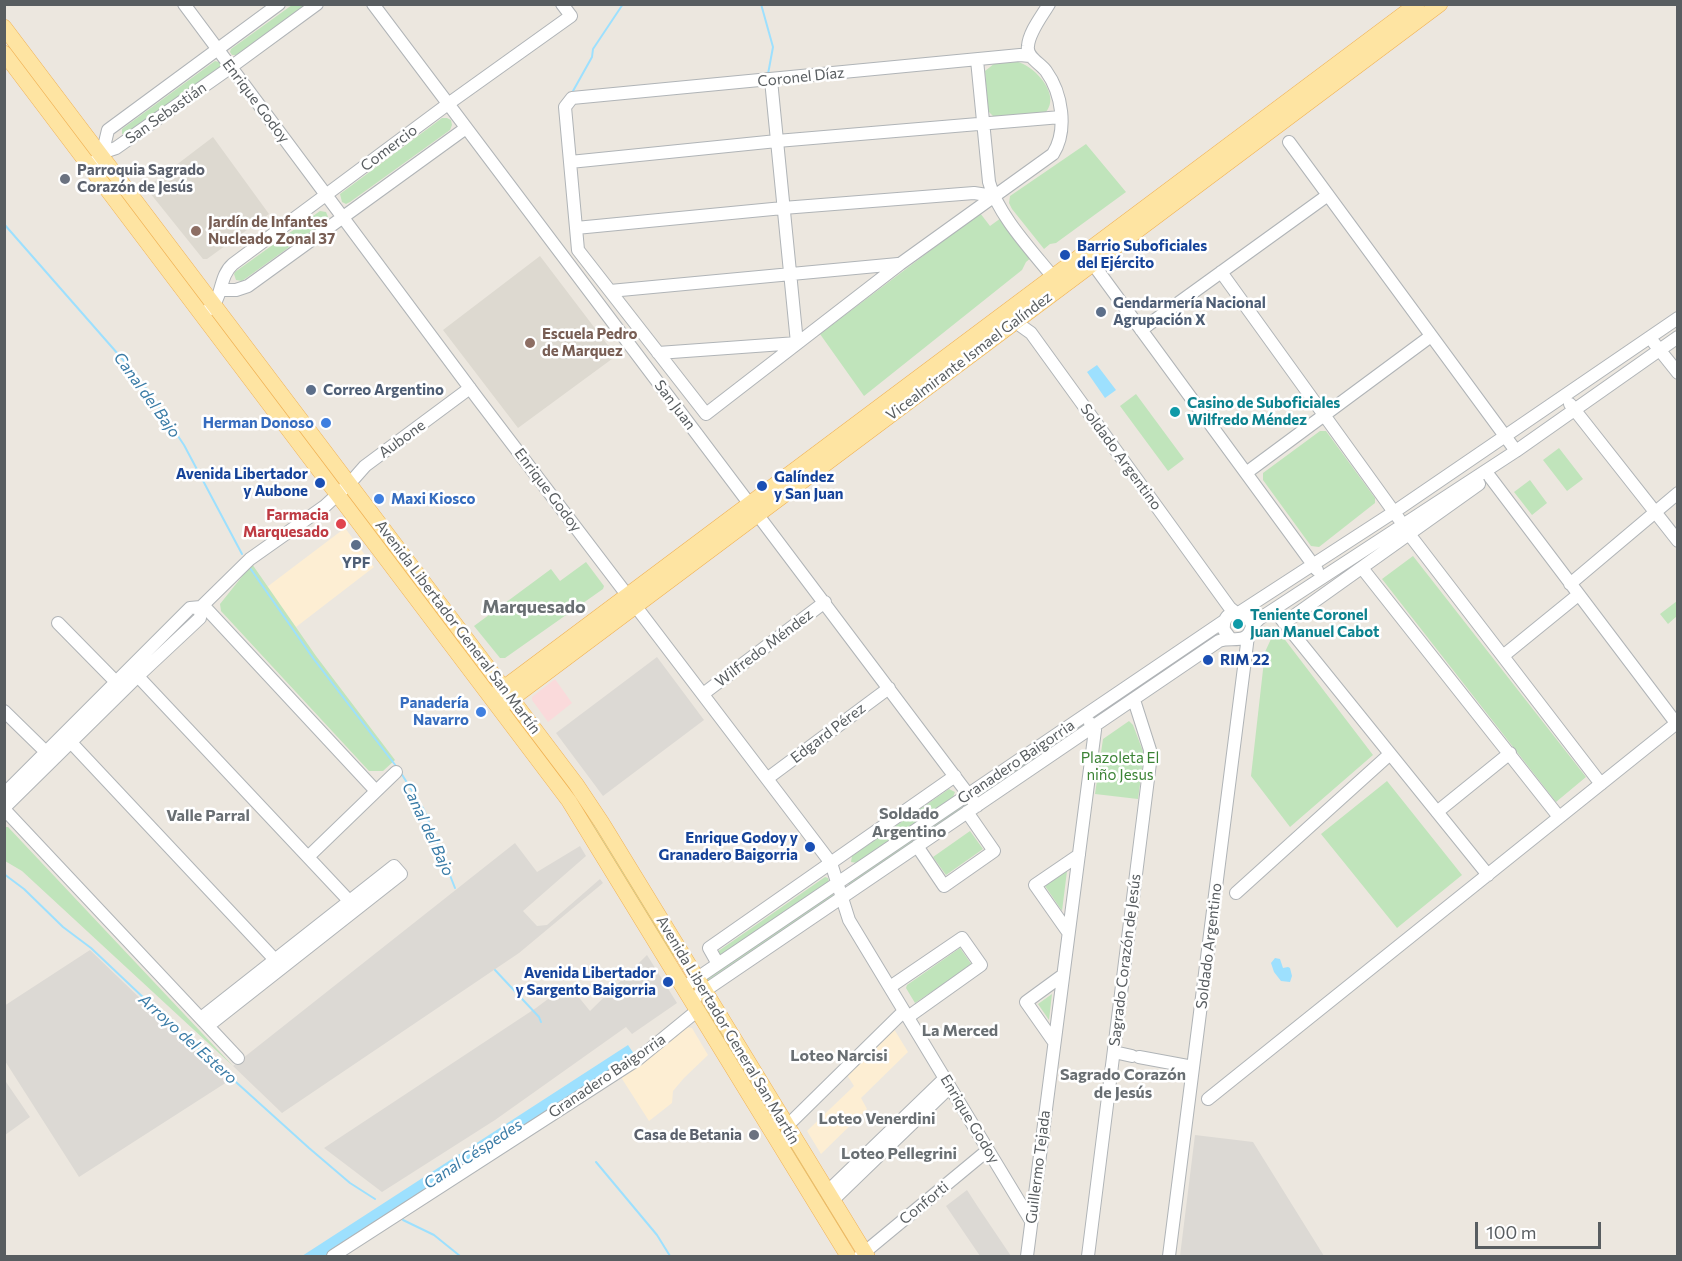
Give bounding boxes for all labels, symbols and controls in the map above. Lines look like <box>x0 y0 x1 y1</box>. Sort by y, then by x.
street label: Enrique Godoy <box>219 56 293 146</box>
street label: Coronel Díaz <box>757 63 845 91</box>
street label: San Sebastián <box>122 78 210 148</box>
street label: Comercio <box>357 121 421 175</box>
place label: Parroquia Sagrado Corazón de Jesús <box>77 161 205 196</box>
marker: Parroquia Sagrado Corazón de Jesús <box>58 172 72 186</box>
place label: Jardín de Infantes Nucleado Zonal 37 <box>208 213 335 248</box>
marker: Jardín de Infantes Nucleado Zonal 37 <box>189 224 203 238</box>
place label: Barrio Suboficiales del Ejército <box>1077 237 1207 272</box>
marker: Barrio Suboficiales del Ejército <box>1058 248 1072 262</box>
street label: Vicealmirante Ismael Galíndez <box>883 288 1055 424</box>
place label: Gendarmería Nacional Agrupación X <box>1113 294 1266 329</box>
marker: Gendarmería Nacional Agrupación X <box>1094 305 1108 319</box>
place label: Escuela Pedro de Marquez <box>542 325 638 360</box>
marker: Escuela Pedro de Marquez <box>523 336 537 350</box>
water label: Canal del Bajo <box>110 348 184 442</box>
street label: San Juan <box>651 377 699 433</box>
place label: Correo Argentino <box>323 381 444 399</box>
marker: Correo Argentino <box>304 383 318 397</box>
place label: Casino de Suboficiales Wilfredo Méndez <box>1187 394 1340 429</box>
street label: Soldado Argentino <box>1076 400 1166 514</box>
marker: Casino de Suboficiales Wilfredo Méndez <box>1168 405 1182 419</box>
place label: Herman Donoso <box>203 414 314 432</box>
marker: Herman Donoso <box>319 416 333 430</box>
street label: Aubone <box>375 416 429 462</box>
street label: Enrique Godoy <box>511 445 585 535</box>
place label: Avenida Libertador y Aubone <box>176 465 308 500</box>
place label: Galíndez y San Juan <box>774 468 843 503</box>
marker: Avenida Libertador y Aubone <box>313 476 327 490</box>
marker: Galíndez y San Juan <box>755 479 769 493</box>
place label: Maxi Kiosco <box>391 490 475 508</box>
marker: Maxi Kiosco <box>372 492 386 506</box>
place label: Farmacia Marquesado <box>243 506 329 541</box>
street label: Avenida Libertador General San Martín <box>372 516 544 738</box>
marker: Farmacia Marquesado <box>334 517 348 531</box>
marker: YPF <box>349 538 363 552</box>
place label: YPF <box>342 554 370 572</box>
district label: Marquesado <box>482 596 586 618</box>
street label: Wilfredo Méndez <box>712 605 816 691</box>
place label: Teniente Coronel Juan Manuel Cabot <box>1250 606 1379 641</box>
marker: Teniente Coronel Juan Manuel Cabot <box>1231 617 1245 631</box>
place label: RIM 22 <box>1220 651 1269 669</box>
marker: RIM 22 <box>1201 653 1215 667</box>
place label: Panadería Navarro <box>400 694 469 729</box>
street label: Edgard Pérez <box>787 699 869 767</box>
marker: Panadería Navarro <box>474 705 488 719</box>
street label: Granadero Baigorria <box>954 716 1078 808</box>
park label: Plazoleta El niño Jesus <box>1081 749 1159 784</box>
water label: Canal del Bajo <box>398 779 458 879</box>
district label: Soldado Argentino <box>872 804 946 842</box>
district label: Valle Parral <box>166 806 250 826</box>
place label: Enrique Godoy y Granadero Baigorria <box>659 829 798 864</box>
marker: Enrique Godoy y Granadero Baigorria <box>803 840 817 854</box>
street label: Sagrado Corazón de Jesús <box>1105 873 1145 1047</box>
street label: Soldado Argentino <box>1192 882 1226 1010</box>
street label: Avenida Libertador General San Martín <box>653 913 803 1147</box>
place label: Avenida Libertador y Sargento Baigorria <box>515 964 656 999</box>
marker: Avenida Libertador y Sargento Baigorria <box>661 975 675 989</box>
water label: Arroyo del Estero <box>135 990 241 1088</box>
district label: La Merced <box>922 1021 998 1041</box>
street label: Granadero Baigorria <box>545 1030 669 1122</box>
district label: Loteo Narcisi <box>790 1046 888 1066</box>
district label: Sagrado Corazón de Jesús <box>1060 1065 1186 1103</box>
street label: Enrique Godoy <box>936 1071 1004 1167</box>
district label: Loteo Venerdini <box>819 1109 935 1129</box>
street label: Guillermo Tejada <box>1022 1109 1054 1225</box>
water label: Canal Céspedes <box>420 1115 526 1193</box>
place label: Casa de Betania <box>634 1126 742 1144</box>
marker: Casa de Betania <box>747 1128 761 1142</box>
district label: Loteo Pellegrini <box>841 1144 957 1164</box>
street label: Conforti <box>896 1178 952 1228</box>
scale bar <box>1478 1210 1604 1248</box>
text: 100 m <box>1486 1221 1536 1243</box>

